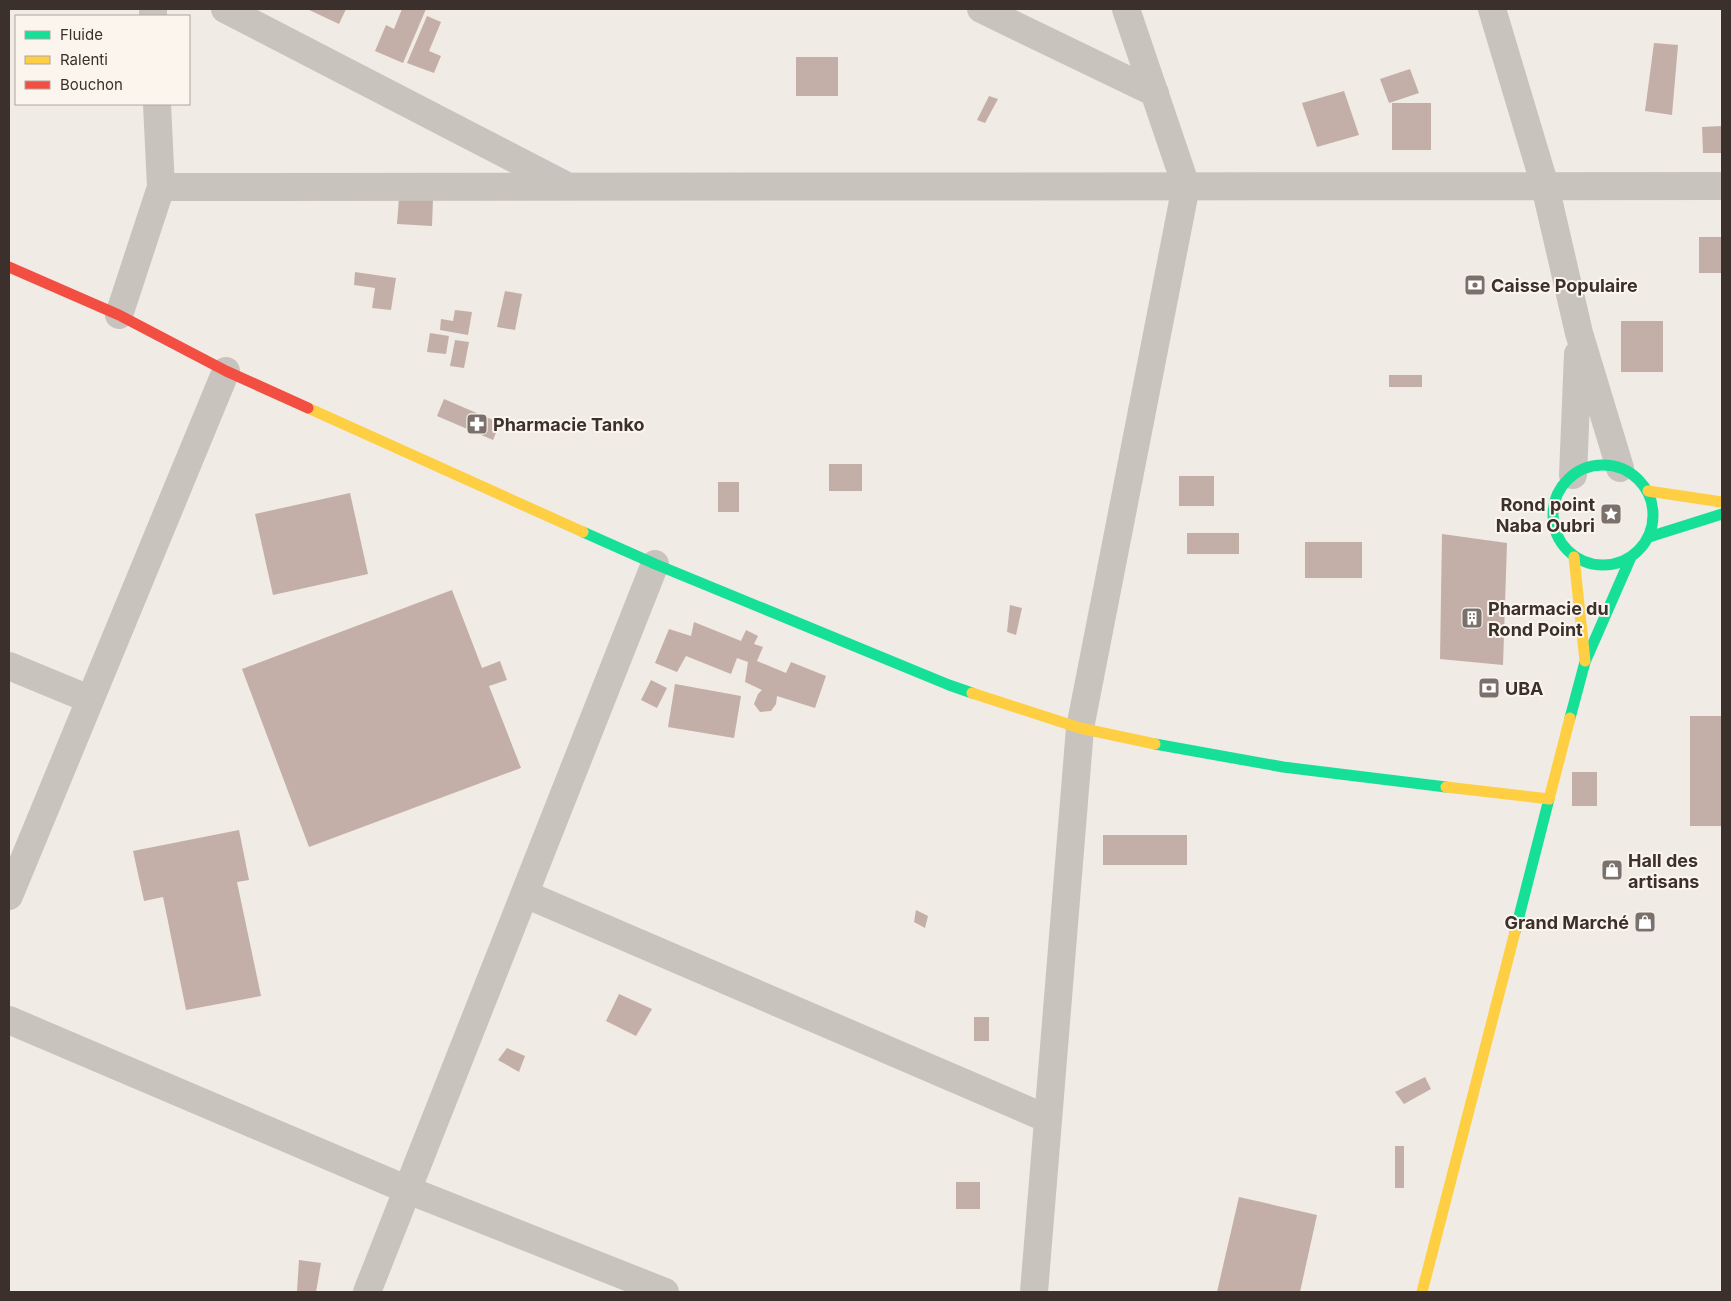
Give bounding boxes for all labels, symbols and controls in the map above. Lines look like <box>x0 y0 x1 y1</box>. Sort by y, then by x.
legend <box>15 15 190 105</box>
text: Fluide <box>60 25 103 44</box>
text: Ralenti <box>60 50 108 69</box>
text: Bouchon <box>60 75 123 94</box>
bank icon: Caisse Populaire <box>1463 273 1487 297</box>
place label: Caisse Populaire <box>1491 275 1638 296</box>
pharmacy icon: Pharmacie Tanko <box>465 412 489 436</box>
place label: Pharmacie Tanko <box>493 414 645 435</box>
place label: Rond point Naba Oubri <box>1496 494 1595 536</box>
place icon: Rond point Naba Oubri <box>1599 502 1623 526</box>
place label: Pharmacie du Rond Point <box>1488 598 1609 640</box>
building icon: Pharmacie du Rond Point <box>1460 606 1484 630</box>
bank icon: UBA <box>1477 676 1501 700</box>
place label: UBA <box>1505 678 1544 699</box>
place label: Hall des artisans <box>1628 850 1699 892</box>
shop icon: Hall des artisans <box>1600 858 1624 882</box>
shop icon: Grand Marché <box>1633 910 1657 934</box>
place label: Grand Marché <box>1505 912 1629 933</box>

